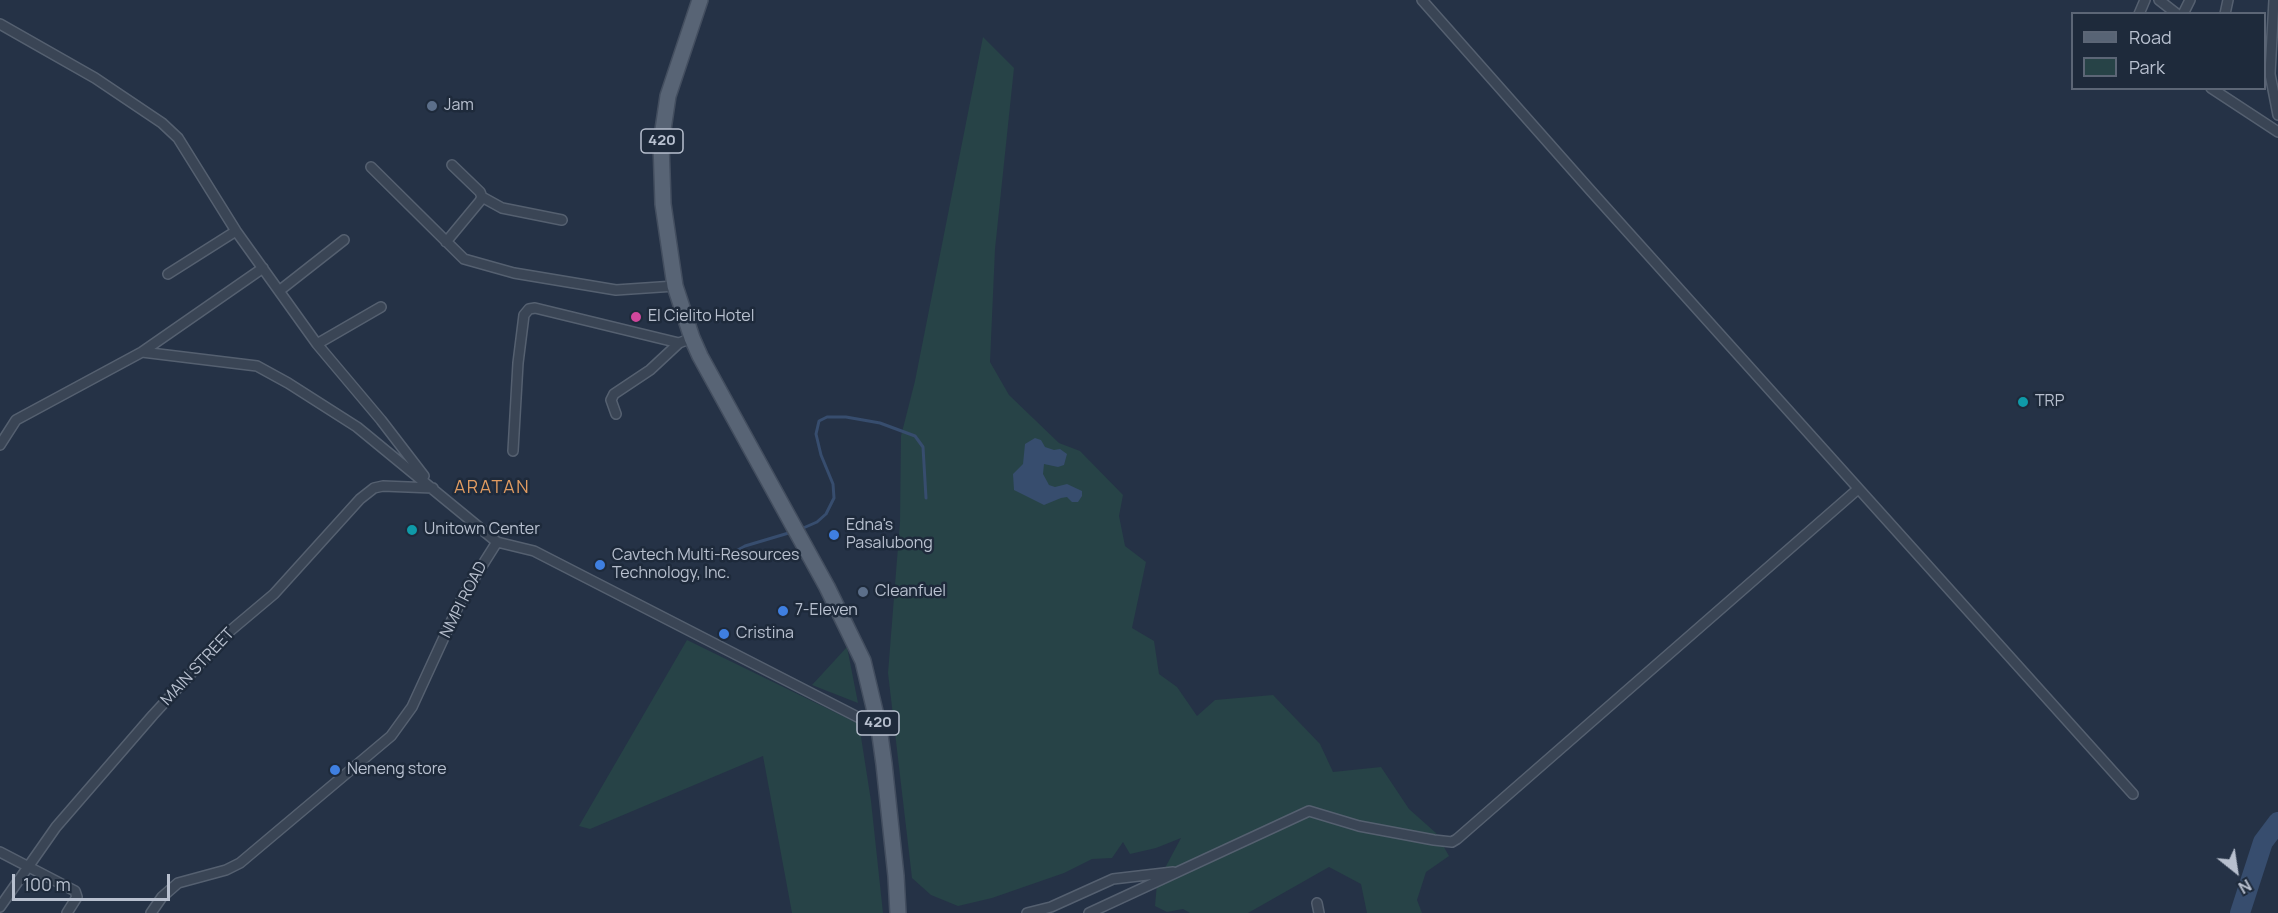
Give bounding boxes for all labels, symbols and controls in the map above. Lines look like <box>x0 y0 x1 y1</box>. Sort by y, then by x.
legend <box>2071 12 2266 90</box>
text: Road <box>2129 25 2172 49</box>
text: Park <box>2129 55 2165 79</box>
place label: Jam <box>444 96 474 116</box>
marker: Jam <box>425 99 439 113</box>
road number: 420 <box>641 129 683 153</box>
place label: El Cielito Hotel <box>648 307 754 327</box>
marker: El Cielito Hotel <box>629 310 643 324</box>
place label: TRP <box>2035 392 2064 412</box>
marker: TRP <box>2016 395 2030 409</box>
district label: ARATAN <box>454 477 530 499</box>
place label: Edna's Pasalubong <box>846 516 933 554</box>
place label: Unitown Center <box>424 520 540 540</box>
marker: Unitown Center <box>405 523 419 537</box>
marker: Edna's Pasalubong <box>827 528 841 542</box>
place label: Cavtech Multi-Resources Technology, Inc. <box>612 546 799 584</box>
marker: Cavtech Multi-Resources Technology, Inc. <box>593 558 607 572</box>
street label: NMPI ROAD <box>437 559 491 641</box>
place label: Cleanfuel <box>875 582 946 602</box>
marker: Cleanfuel <box>856 585 870 599</box>
place label: 7-Eleven <box>795 601 858 621</box>
marker: 7-Eleven <box>776 604 790 618</box>
street label: MAIN STREET <box>157 624 239 710</box>
place label: Cristina <box>736 624 794 644</box>
marker: Cristina <box>717 627 731 641</box>
road number: 420 <box>857 711 899 735</box>
place label: Neneng store <box>347 760 447 780</box>
marker: Neneng store <box>328 763 342 777</box>
north arrow <box>2206 841 2266 901</box>
scale bar <box>15 862 172 900</box>
text: 100 m <box>23 872 71 896</box>
text: N <box>2235 874 2255 899</box>

